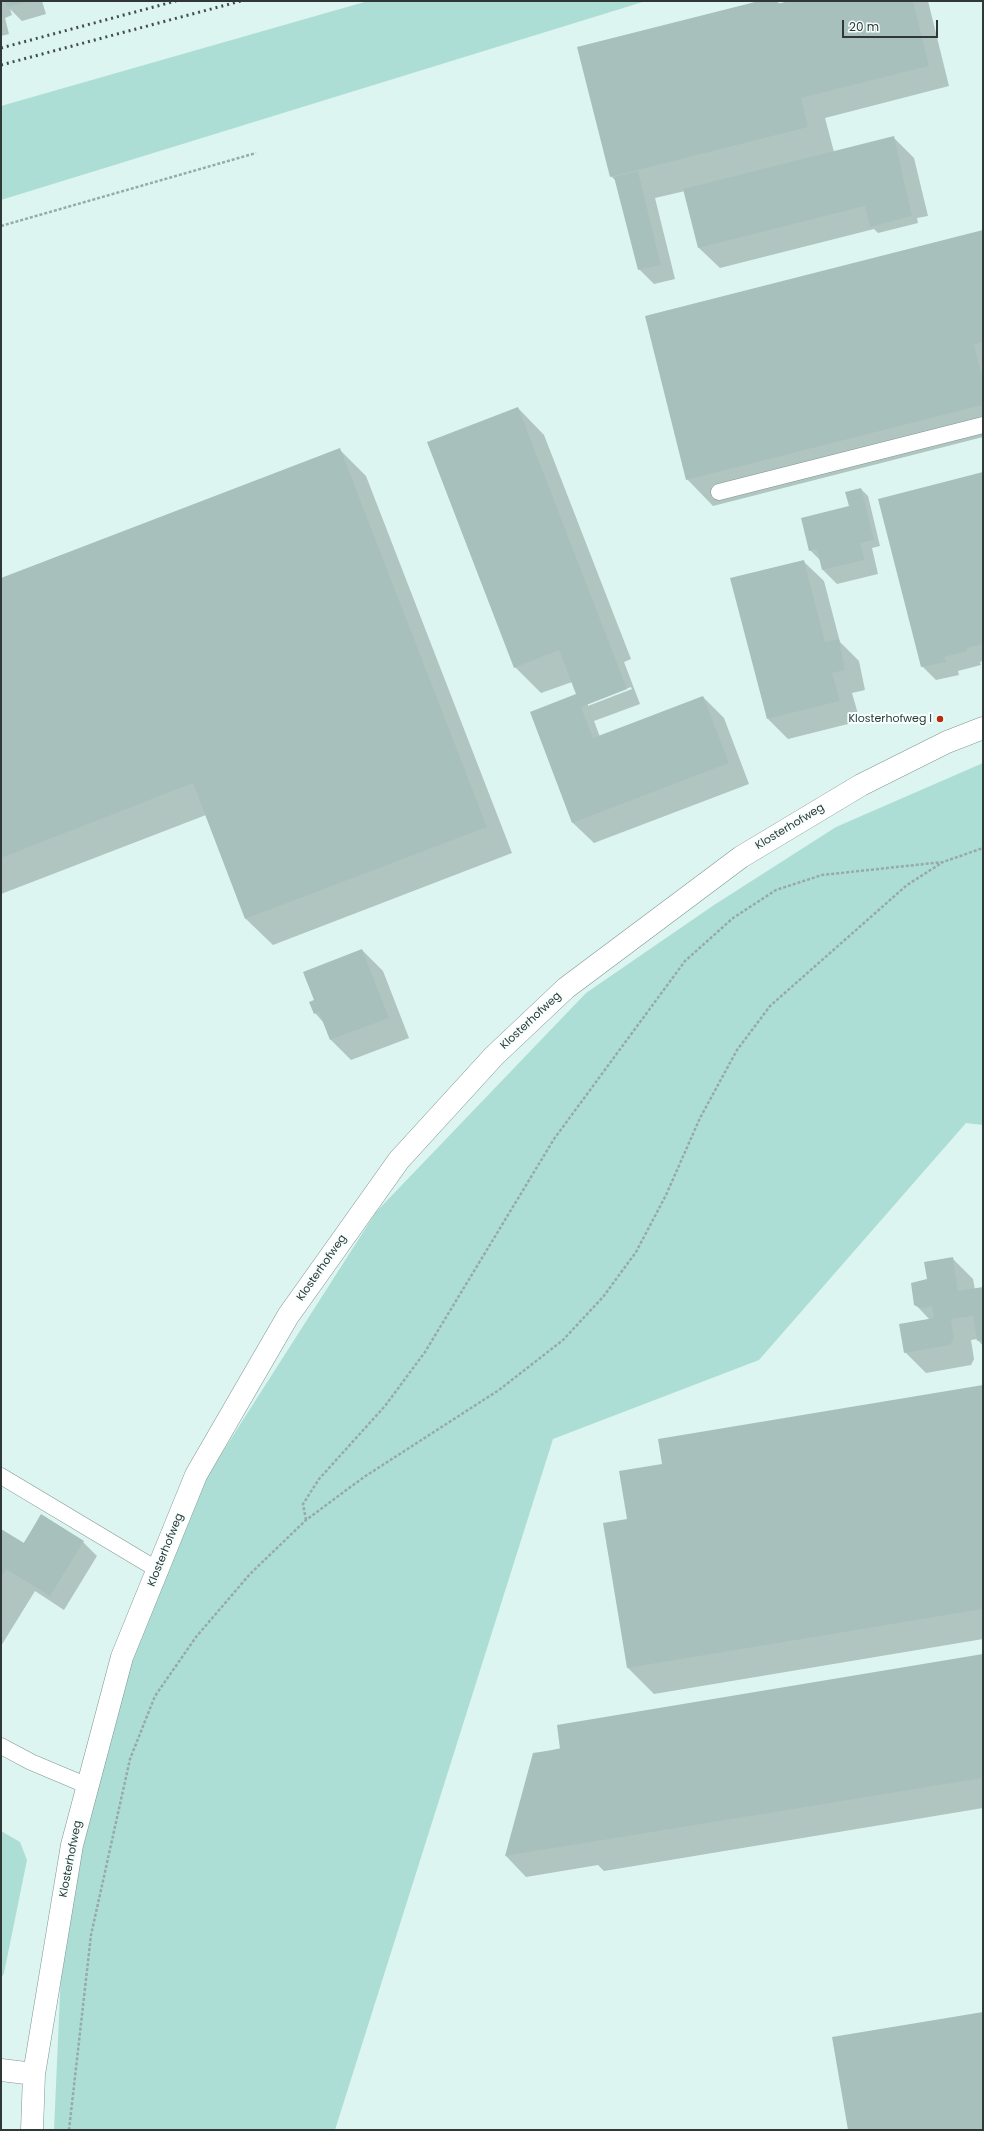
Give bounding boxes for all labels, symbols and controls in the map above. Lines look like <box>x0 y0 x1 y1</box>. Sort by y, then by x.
scale bar <box>844 12 940 38</box>
text: 20 m <box>849 18 879 35</box>
place label: Klosterhofweg I <box>848 712 932 726</box>
marker: Klosterhofweg I <box>935 714 945 724</box>
street label: Klosterhofweg <box>753 801 827 853</box>
street label: Klosterhofweg <box>498 990 564 1052</box>
street label: Klosterhofweg <box>294 1232 350 1304</box>
street label: Klosterhofweg <box>145 1511 187 1589</box>
street label: Klosterhofweg <box>57 1819 85 1899</box>

